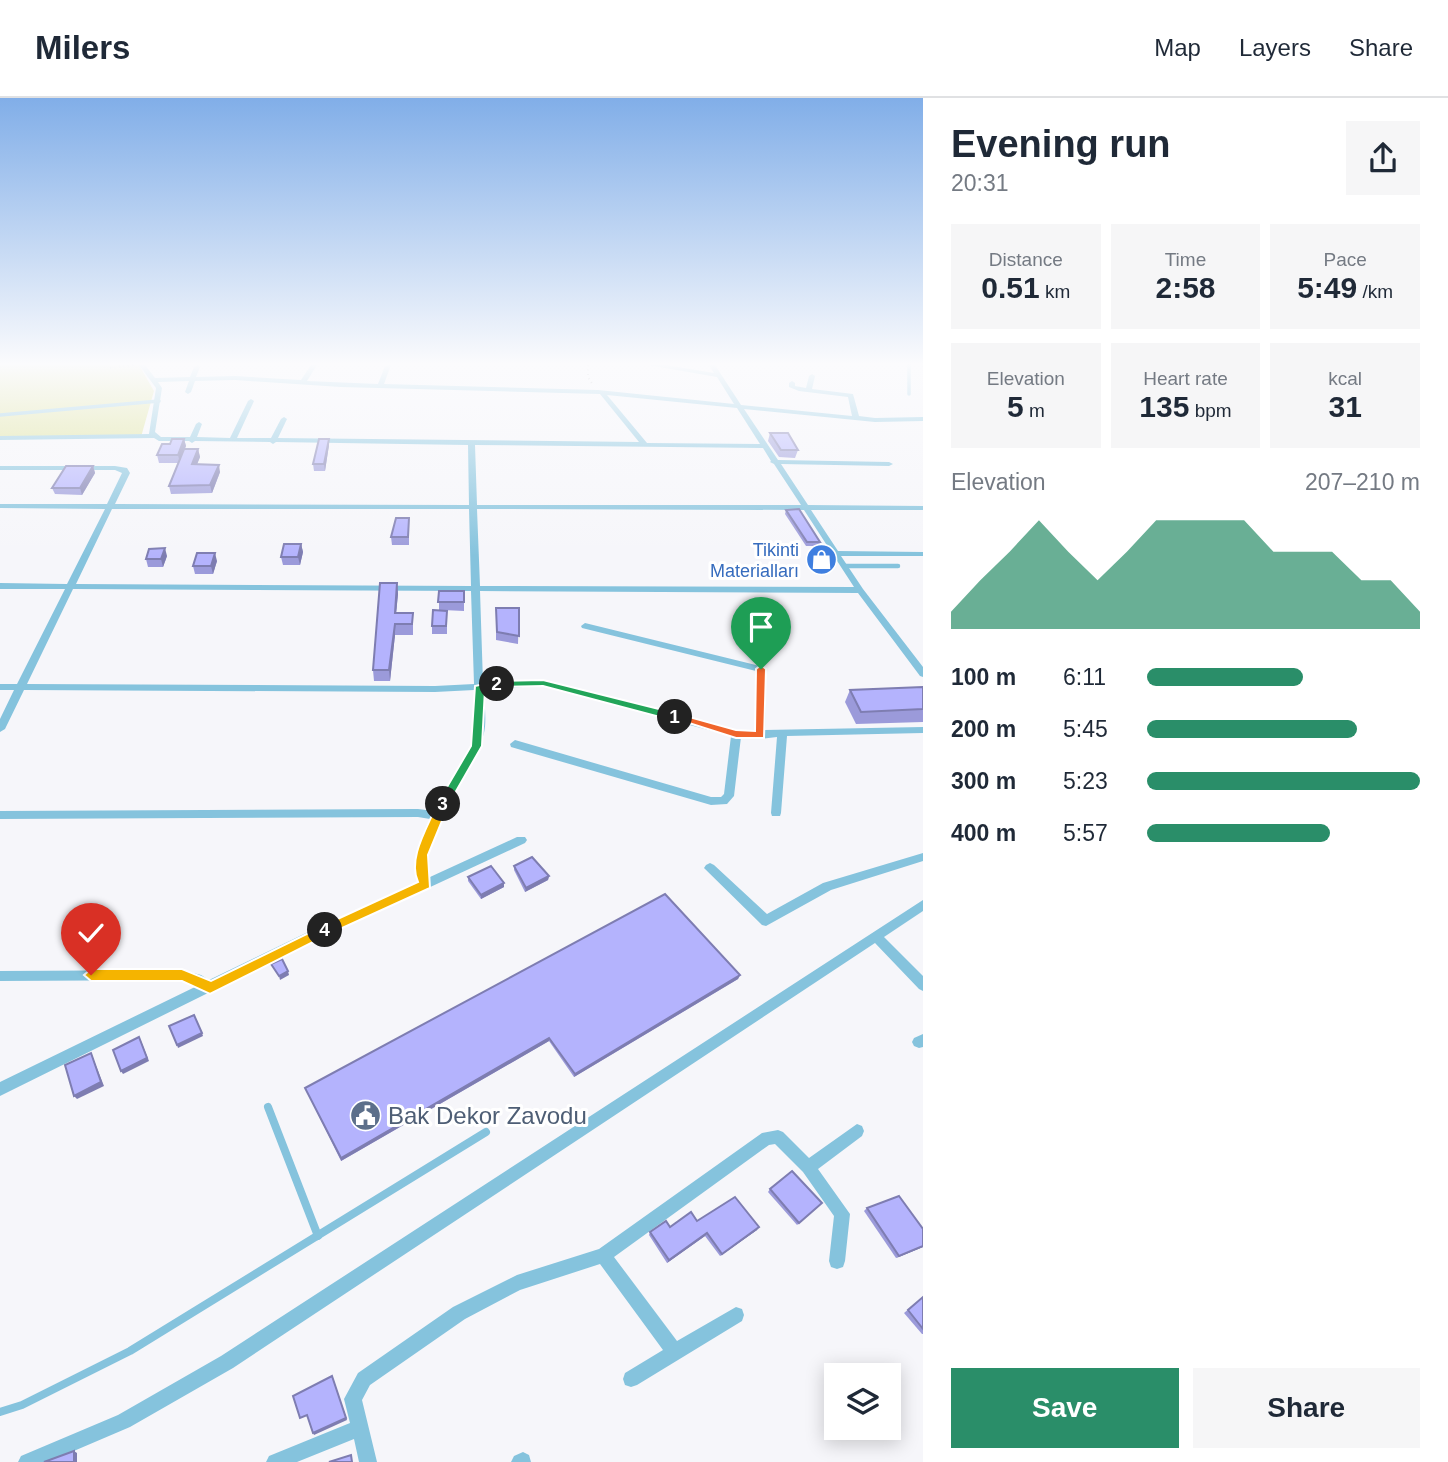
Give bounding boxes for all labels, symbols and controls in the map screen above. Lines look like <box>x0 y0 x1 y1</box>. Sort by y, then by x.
text: Milers <box>35 29 130 66</box>
text: Map <box>1154 34 1201 61</box>
text: Layers <box>1239 34 1311 61</box>
text: Share <box>1349 34 1413 61</box>
button: share <box>1346 121 1420 195</box>
text: Evening run <box>951 123 1171 165</box>
text: 20:31 <box>951 170 1009 196</box>
text: Distance <box>989 249 1063 270</box>
text: Time <box>1165 249 1206 270</box>
text: Pace <box>1324 249 1367 270</box>
text: 0.51 <box>981 271 1040 304</box>
text: 2:58 <box>1155 271 1216 304</box>
text: 5:49 <box>1297 271 1357 304</box>
text: km <box>1040 281 1070 302</box>
text: /km <box>1357 281 1393 302</box>
text: Elevation <box>987 368 1065 389</box>
text: Heart rate <box>1143 368 1228 389</box>
text: kcal <box>1328 368 1362 389</box>
text: 5 <box>1007 390 1024 423</box>
text: 135 <box>1139 390 1189 423</box>
text: 31 <box>1328 390 1362 423</box>
text: m <box>1024 400 1045 421</box>
text: bpm <box>1189 400 1232 421</box>
text: Elevation <box>951 469 1046 495</box>
text: 207–210 m <box>1305 469 1420 495</box>
place label: Tikinti Materialları <box>710 540 799 581</box>
shop icon: Tikinti Materialları <box>805 543 839 577</box>
pin <box>731 597 791 669</box>
icon: arrive <box>742 608 780 646</box>
text: 100 m <box>951 664 1016 690</box>
text: 6:11 <box>1063 664 1106 690</box>
pin: 2 <box>480 666 514 702</box>
text: 2 <box>491 673 502 694</box>
pin: 1 <box>658 700 692 734</box>
text: 1 <box>669 706 680 727</box>
text: 200 m <box>951 716 1016 742</box>
text: 5:45 <box>1063 716 1108 742</box>
text: 300 m <box>951 768 1016 794</box>
text: 5:23 <box>1063 768 1108 794</box>
pin: 3 <box>426 786 460 822</box>
text: 3 <box>437 793 448 814</box>
text: 400 m <box>951 820 1016 846</box>
text: 5:57 <box>1063 820 1108 846</box>
pin <box>61 903 121 975</box>
pin: 4 <box>308 912 342 948</box>
icon: check <box>72 914 110 952</box>
text: 4 <box>319 919 330 940</box>
public building icon: Bak Dekor Zavodu <box>348 1099 382 1133</box>
place label: Bak Dekor Zavodu <box>388 1102 587 1129</box>
map controls <box>824 1363 901 1440</box>
button: layers <box>824 1363 901 1440</box>
button: Save <box>951 1368 1179 1448</box>
button: Share <box>1193 1368 1420 1448</box>

